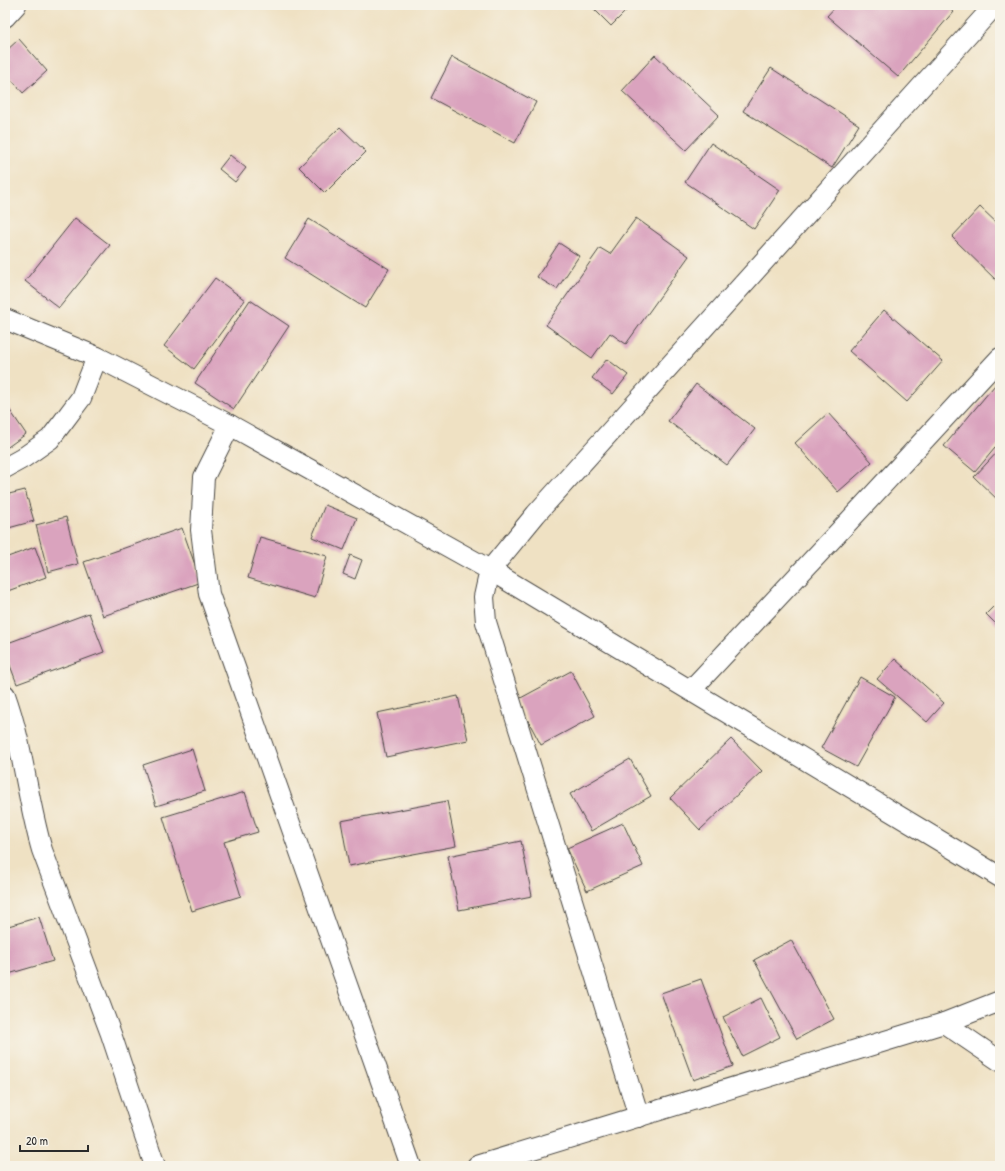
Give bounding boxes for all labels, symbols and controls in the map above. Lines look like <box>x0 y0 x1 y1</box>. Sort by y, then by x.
scale bar <box>20 1127 88 1153</box>
text: 20 m <box>26 1132 48 1149</box>

